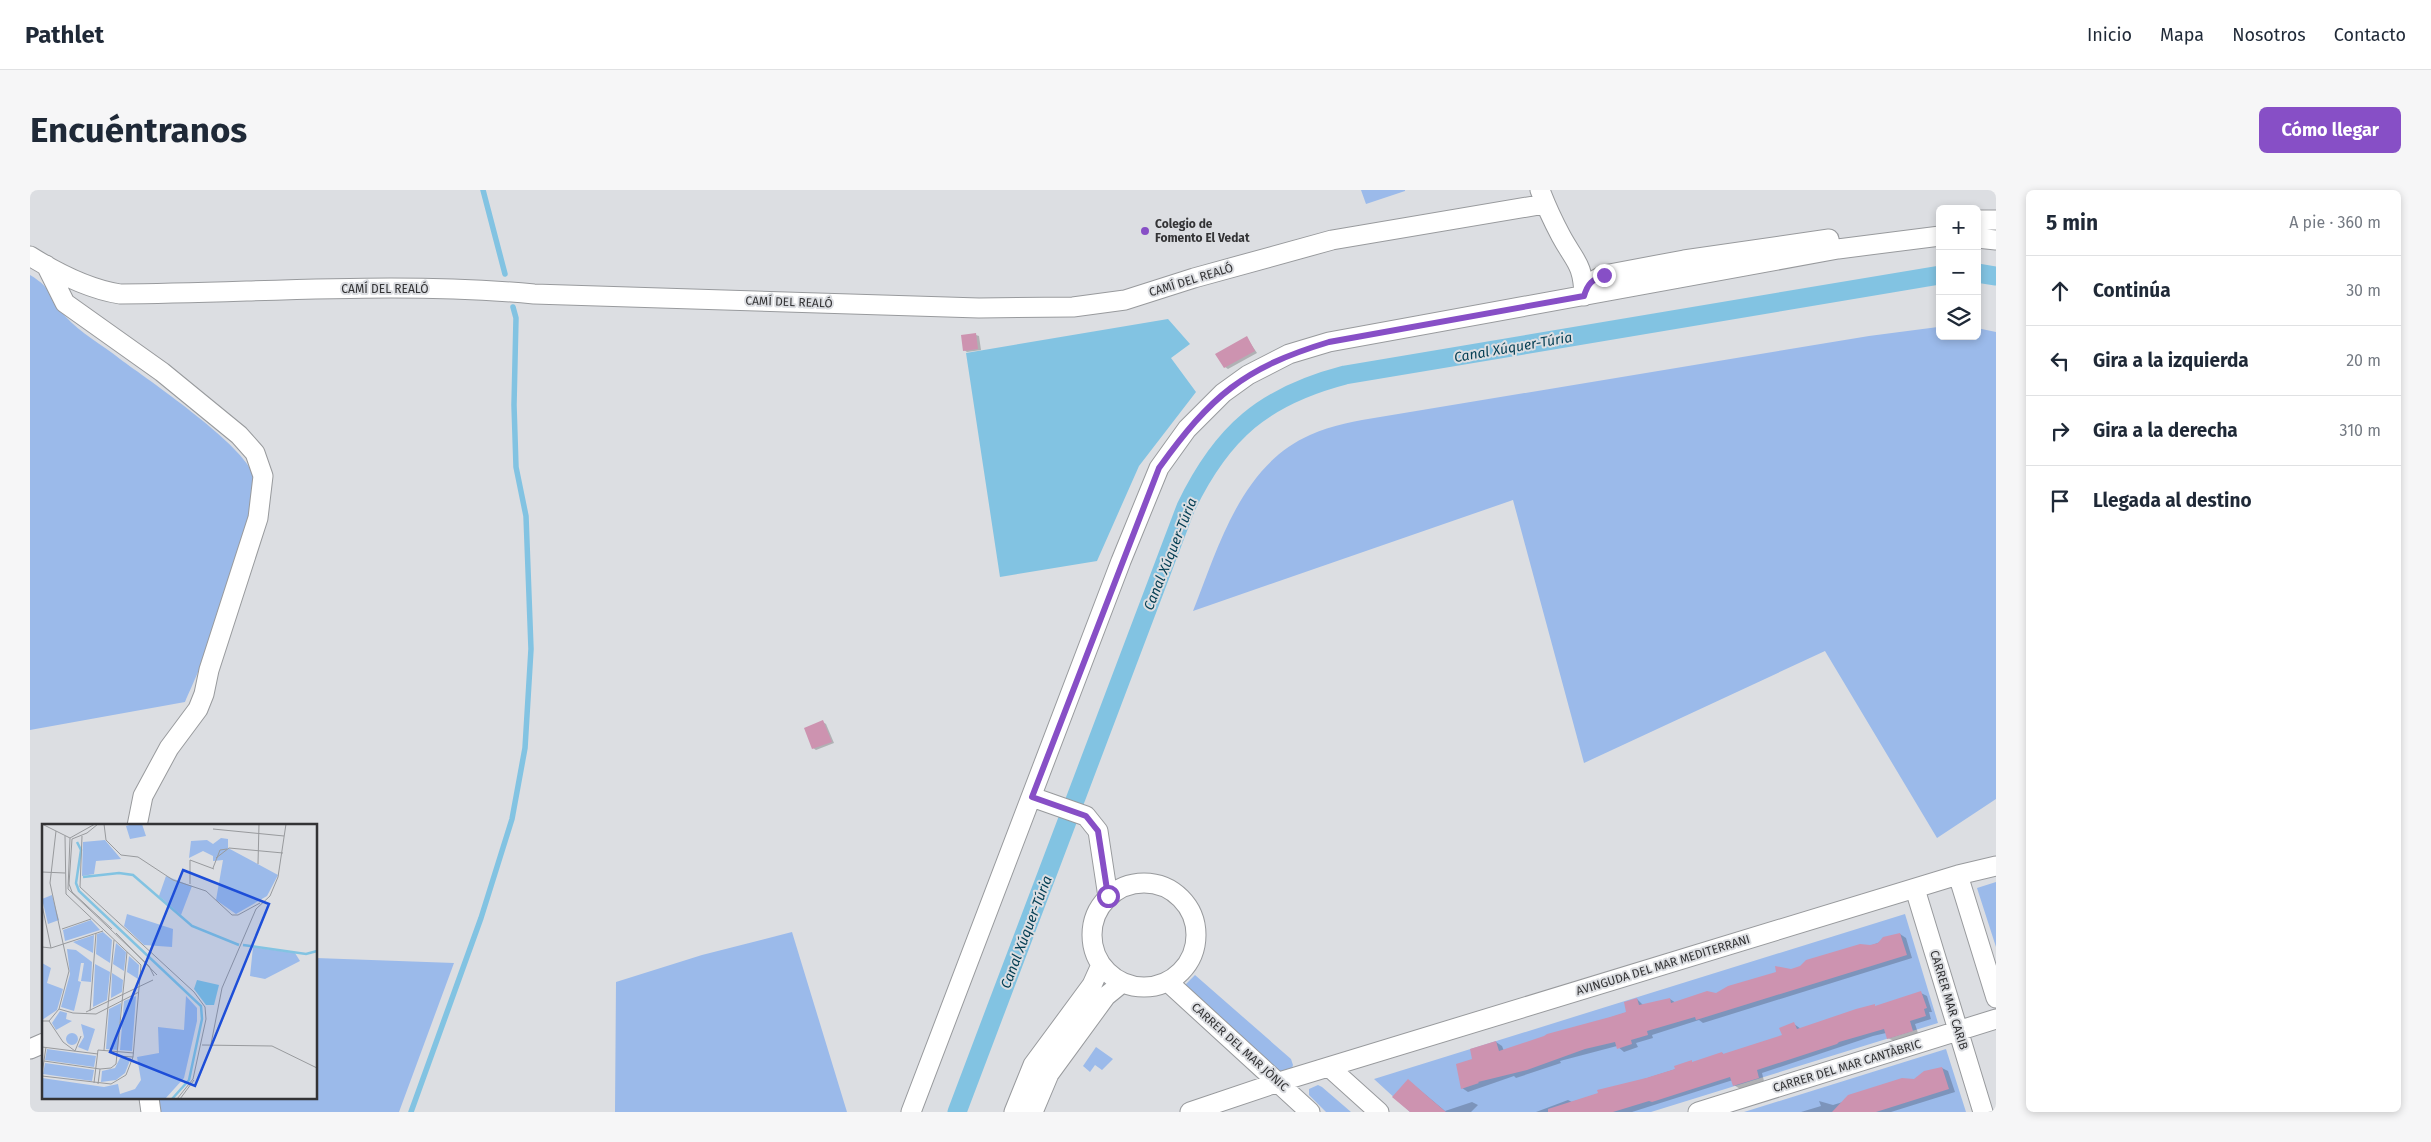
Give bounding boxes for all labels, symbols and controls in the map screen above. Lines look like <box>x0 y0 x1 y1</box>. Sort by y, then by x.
text: Pathlet <box>25 21 104 49</box>
text: Inicio <box>2087 24 2132 46</box>
text: Mapa <box>2160 24 2204 46</box>
text: Nosotros <box>2232 24 2306 46</box>
text: Contacto <box>2334 24 2406 46</box>
button: Cómo llegar <box>2259 107 2401 153</box>
text: Encuéntranos <box>30 109 247 151</box>
map controls <box>1936 205 1981 340</box>
button: + <box>1936 205 1981 250</box>
text: 5 min <box>2046 210 2098 236</box>
text: A pie · 360 m <box>2289 213 2381 232</box>
place label: Colegio de Fomento El Vedat <box>1155 217 1250 245</box>
marker: Colegio de Fomento El Vedat <box>1139 225 1151 237</box>
button: − <box>1936 250 1981 295</box>
street label: CAMÍ DEL REALÓ <box>1147 260 1235 299</box>
route end <box>1593 264 1616 287</box>
icon: ahead <box>2046 277 2074 305</box>
text: Continúa <box>2093 279 2171 302</box>
street label: CAMÍ DEL REALÓ <box>341 281 429 296</box>
text: 30 m <box>2346 281 2381 300</box>
street label: CAMÍ DEL REALÓ <box>745 292 833 311</box>
button: layers <box>1936 295 1981 340</box>
water label: Canal Xúquer-Túria <box>1453 329 1573 366</box>
icon: left <box>2046 347 2074 375</box>
text: Gira a la izquierda <box>2093 349 2249 372</box>
text: 20 m <box>2346 351 2381 370</box>
icon: right <box>2046 417 2074 445</box>
text: Gira a la derecha <box>2093 419 2238 442</box>
text: 310 m <box>2340 421 2381 440</box>
icon: arrive <box>2046 487 2074 515</box>
text: Llegada al destino <box>2093 489 2252 512</box>
water label: Canal Xúquer-Túria <box>1140 496 1201 613</box>
inset map <box>42 824 318 1100</box>
water label: Canal Xúquer-Túria <box>997 873 1056 991</box>
route start <box>1097 885 1120 908</box>
street label: AVINGUDA DEL MAR MEDITERRANI <box>1574 932 1752 998</box>
street label: CARRER MAR CARIB <box>1927 949 1971 1051</box>
street label: CARRER DEL MAR JÒNIC <box>1189 999 1292 1094</box>
street label: CARRER DEL MAR CANTÀBRIC <box>1771 1036 1923 1095</box>

